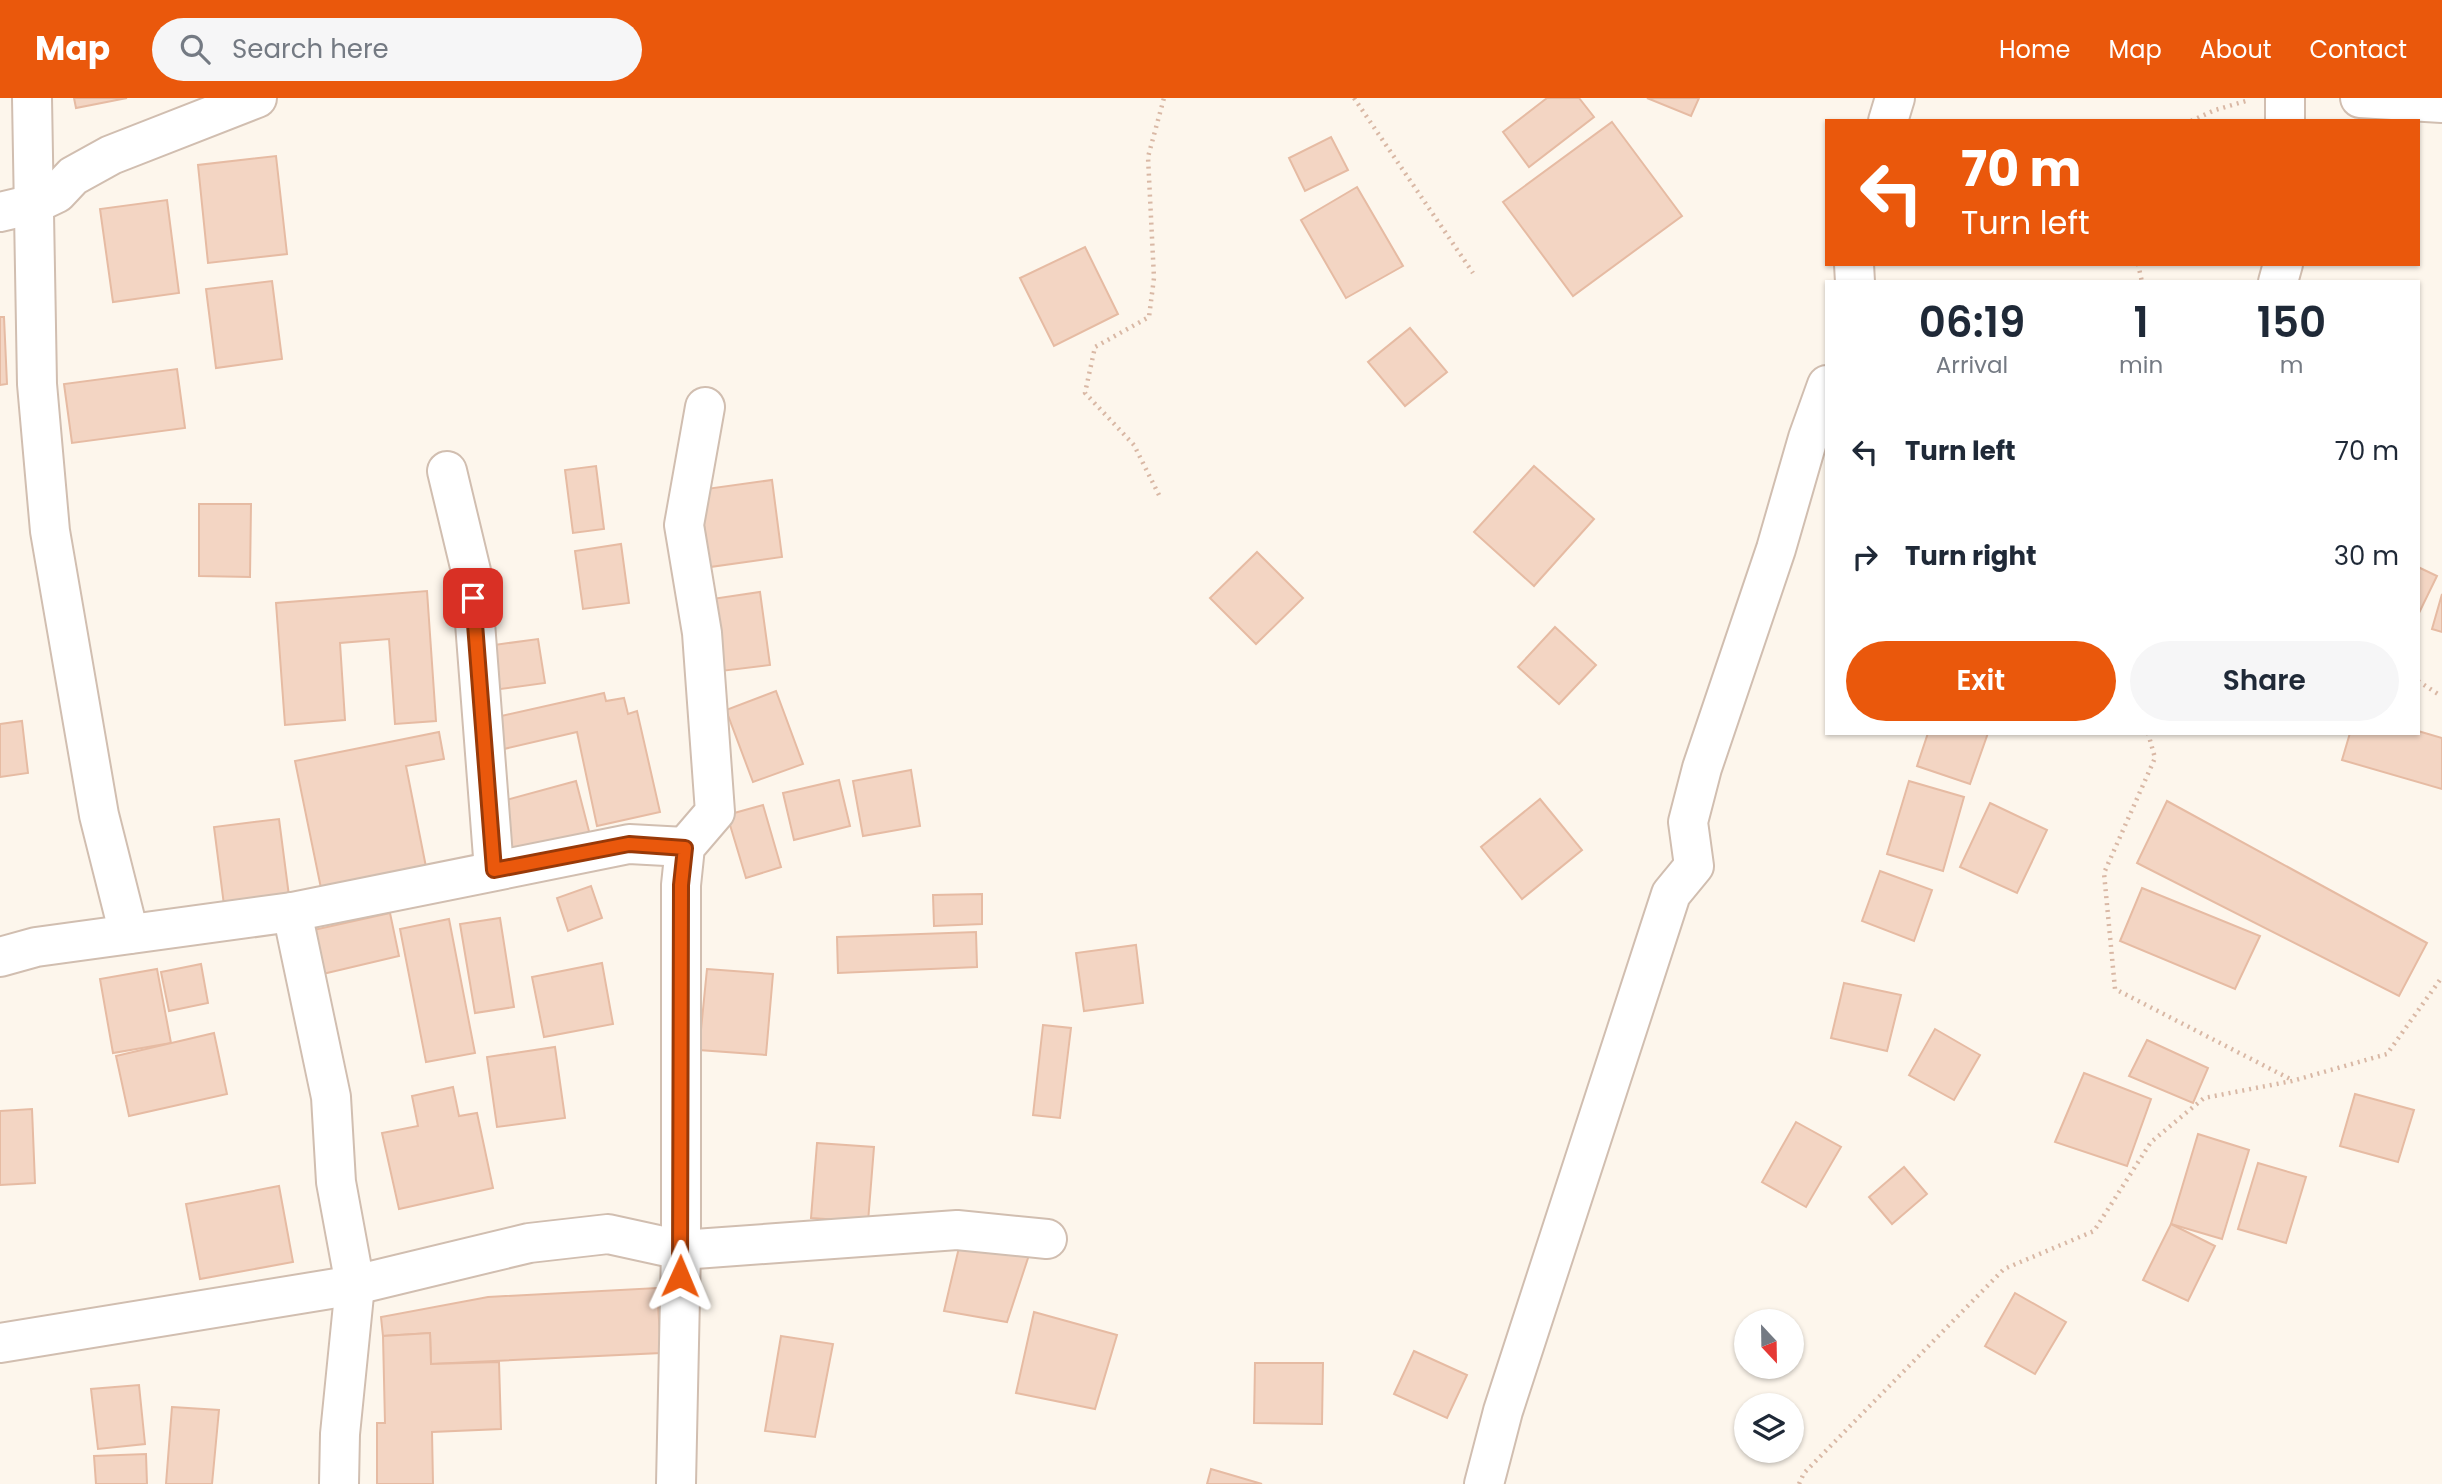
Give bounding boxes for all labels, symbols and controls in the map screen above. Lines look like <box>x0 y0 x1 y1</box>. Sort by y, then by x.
search box <box>152 18 642 81</box>
text: Map <box>35 25 110 72</box>
icon: search <box>176 30 214 68</box>
text: Search here <box>232 31 389 67</box>
text: Home <box>1999 33 2071 66</box>
text: Map <box>2109 33 2162 66</box>
text: About <box>2200 33 2271 66</box>
text: Contact <box>2309 33 2407 66</box>
text: 70 m <box>1961 135 2081 203</box>
icon: left <box>1846 147 1937 238</box>
text: Turn left <box>1961 200 2090 245</box>
text: 06:19 <box>1919 293 2025 352</box>
text: 1 <box>2133 293 2149 352</box>
text: 150 <box>2257 293 2326 352</box>
text: Arrival <box>1936 349 2008 381</box>
text: min <box>2119 349 2163 381</box>
text: m <box>2280 349 2303 381</box>
icon: left <box>1846 433 1884 471</box>
text: Turn left <box>1905 433 2016 469</box>
text: 70 m <box>2335 433 2399 469</box>
icon: right <box>1846 538 1884 576</box>
text: Turn right <box>1905 538 2037 574</box>
text: 30 m <box>2334 538 2399 574</box>
pin <box>443 568 503 628</box>
icon: arrive <box>454 579 492 617</box>
button: Exit <box>1846 641 2116 721</box>
button: Share <box>2130 641 2399 721</box>
position arrow <box>643 1239 717 1313</box>
north arrow <box>1734 1309 1804 1379</box>
map controls <box>1734 1309 1804 1463</box>
button: layers <box>1734 1393 1804 1463</box>

